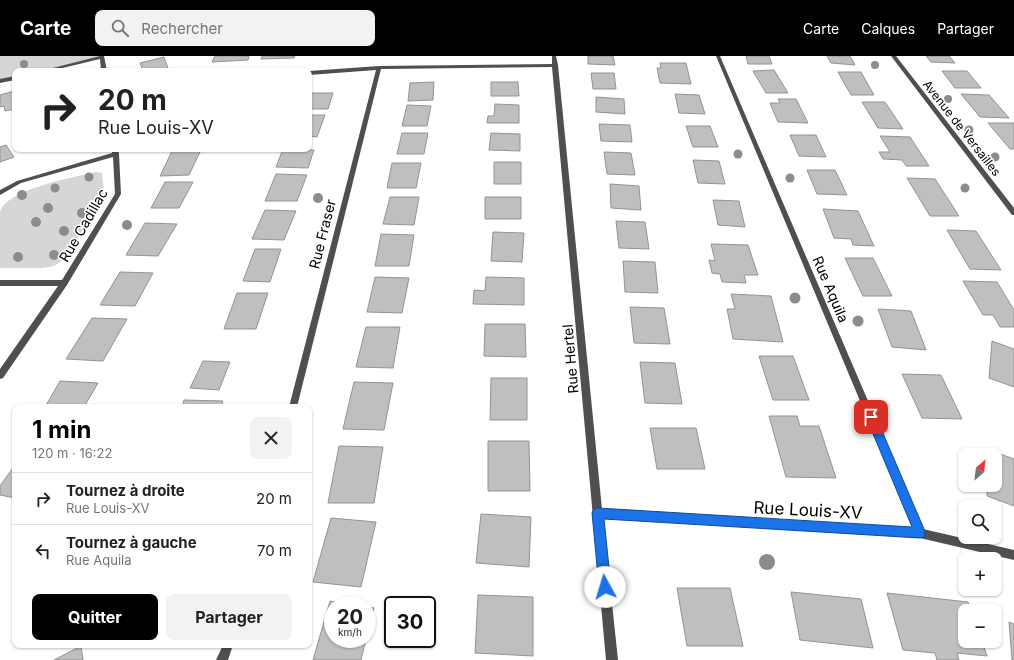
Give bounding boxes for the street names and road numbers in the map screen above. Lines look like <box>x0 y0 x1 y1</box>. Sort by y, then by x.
street label: Avenue de Versailles <box>920 77 1004 179</box>
street label: Rue Cadillac <box>55 185 111 265</box>
street label: Rue Fraser <box>305 197 339 271</box>
street label: Rue Aquila <box>809 253 853 325</box>
street label: Rue Hertel <box>559 324 581 394</box>
street label: Rue Louis-XV <box>753 497 863 523</box>

